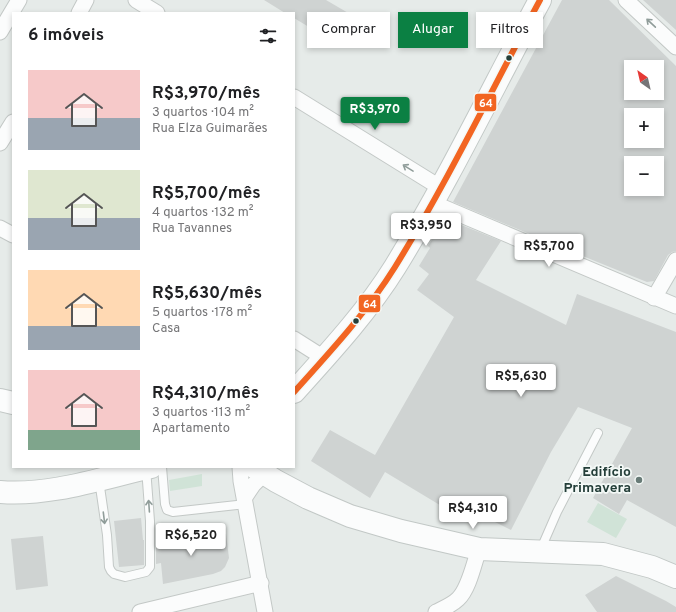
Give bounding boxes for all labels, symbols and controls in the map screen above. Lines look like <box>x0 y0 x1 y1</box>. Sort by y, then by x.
chip: Comprar <box>307 12 390 48</box>
chip: Alugar <box>398 12 468 48</box>
chip: Filtros <box>476 12 543 48</box>
one-way arrow <box>646 19 656 28</box>
text: 6 imóveis <box>28 25 104 47</box>
icon: filters <box>257 25 279 47</box>
unlabelled marker <box>504 53 514 63</box>
north arrow <box>624 60 664 100</box>
map controls <box>624 60 664 196</box>
text: R$3,970/mês <box>152 83 260 105</box>
icon: home <box>60 86 108 134</box>
line badge: 64 <box>474 93 497 112</box>
pin: R$3,970 <box>338 97 412 131</box>
text: 64 <box>479 97 493 111</box>
text: R$3,970 <box>350 102 400 118</box>
text: 3 quartos · 104 m² <box>152 105 254 121</box>
button: + <box>624 108 664 148</box>
text: Rua Elza Guimarães <box>152 121 268 137</box>
button: − <box>624 156 664 196</box>
one-way arrow <box>402 163 414 171</box>
text: R$5,700/mês <box>152 183 261 205</box>
icon: home <box>60 186 108 234</box>
text: 4 quartos · 132 m² <box>152 205 253 221</box>
pin: R$3,950 <box>389 213 463 247</box>
text: R$3,950 <box>400 218 452 234</box>
text: Rua Tavannes <box>152 221 232 237</box>
pin: R$5,700 <box>512 234 586 268</box>
text: R$5,700 <box>523 239 575 255</box>
text: R$5,630/mês <box>152 283 262 305</box>
icon: home <box>60 286 108 334</box>
line badge: 64 <box>358 294 381 313</box>
text: 64 <box>363 298 377 312</box>
text: 5 quartos · 178 m² <box>152 305 252 321</box>
unlabelled marker <box>351 316 361 326</box>
text: Casa <box>152 321 180 337</box>
pin: R$5,630 <box>484 364 558 398</box>
text: R$5,630 <box>495 369 547 385</box>
text: R$4,310/mês <box>152 383 259 405</box>
icon: home <box>60 386 108 434</box>
text: 3 quartos · 113 m² <box>152 405 250 421</box>
text: Apartamento <box>152 421 230 437</box>
place label: Edifício Primavera <box>563 464 631 497</box>
marker: Edifício Primavera <box>634 475 644 485</box>
pin: R$4,310 <box>436 496 510 530</box>
one-way arrow <box>145 500 153 513</box>
text: R$4,310 <box>448 501 498 517</box>
one-way arrow <box>101 511 108 524</box>
pin: R$6,520 <box>154 523 228 557</box>
text: R$6,520 <box>165 528 217 544</box>

